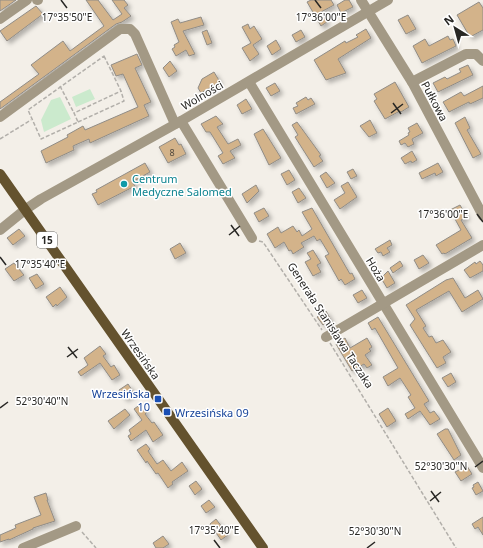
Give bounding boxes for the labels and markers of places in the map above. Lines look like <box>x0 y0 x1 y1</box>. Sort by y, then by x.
place label: Centrum Medyczne Salomed <box>132 171 232 199</box>
marker: Centrum Medyczne Salomed <box>119 179 129 189</box>
place label: Wrzesińska 10 <box>92 386 150 414</box>
marker: Wrzesińska 10 <box>153 394 163 404</box>
place label: Wrzesińska 09 <box>175 405 249 420</box>
marker: Wrzesińska 09 <box>162 407 172 417</box>

